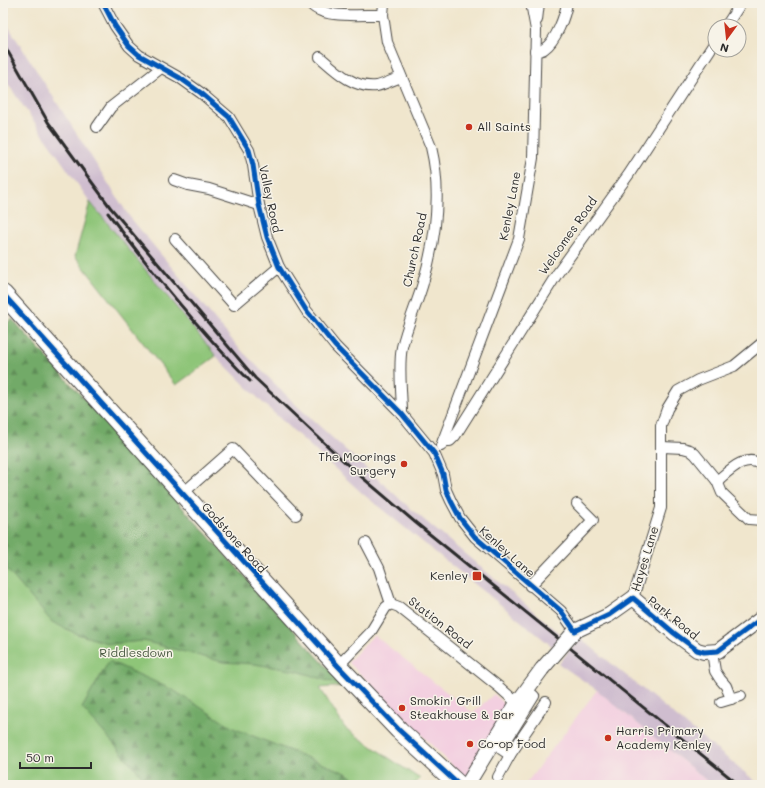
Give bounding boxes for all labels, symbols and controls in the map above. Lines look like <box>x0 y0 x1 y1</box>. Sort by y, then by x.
north arrow <box>707 18 747 58</box>
text: N <box>718 40 730 56</box>
place label: All Saints <box>477 118 531 134</box>
marker: All Saints <box>464 122 474 132</box>
street label: Valley Road <box>256 164 286 234</box>
street label: Kenley Lane <box>495 170 524 242</box>
street label: Welcomes Road <box>534 193 600 278</box>
street label: Church Road <box>398 211 430 288</box>
place label: The Moorings Surgery <box>318 448 396 478</box>
marker: The Moorings Surgery <box>399 459 409 469</box>
street label: Godstone Road <box>199 499 271 576</box>
street label: Kenley Lane <box>476 522 539 581</box>
street label: Hayes Lane <box>627 524 662 593</box>
place label: Kenley <box>430 567 468 583</box>
marker: Kenley <box>471 570 483 582</box>
street label: Park Road <box>645 592 703 643</box>
street label: Station Road <box>406 593 476 652</box>
park label: Riddlesdown <box>99 644 173 660</box>
place label: Smokin' Grill Steakhouse & Bar <box>410 692 514 722</box>
marker: Smokin' Grill Steakhouse & Bar <box>397 703 407 713</box>
place label: Harris Primary Academy Kenley <box>616 722 712 752</box>
marker: Harris Primary Academy Kenley <box>603 733 613 743</box>
place label: Co-op Food <box>478 735 546 751</box>
marker: Co-op Food <box>465 739 475 749</box>
scale bar <box>20 744 91 770</box>
text: 50 m <box>26 749 54 765</box>

